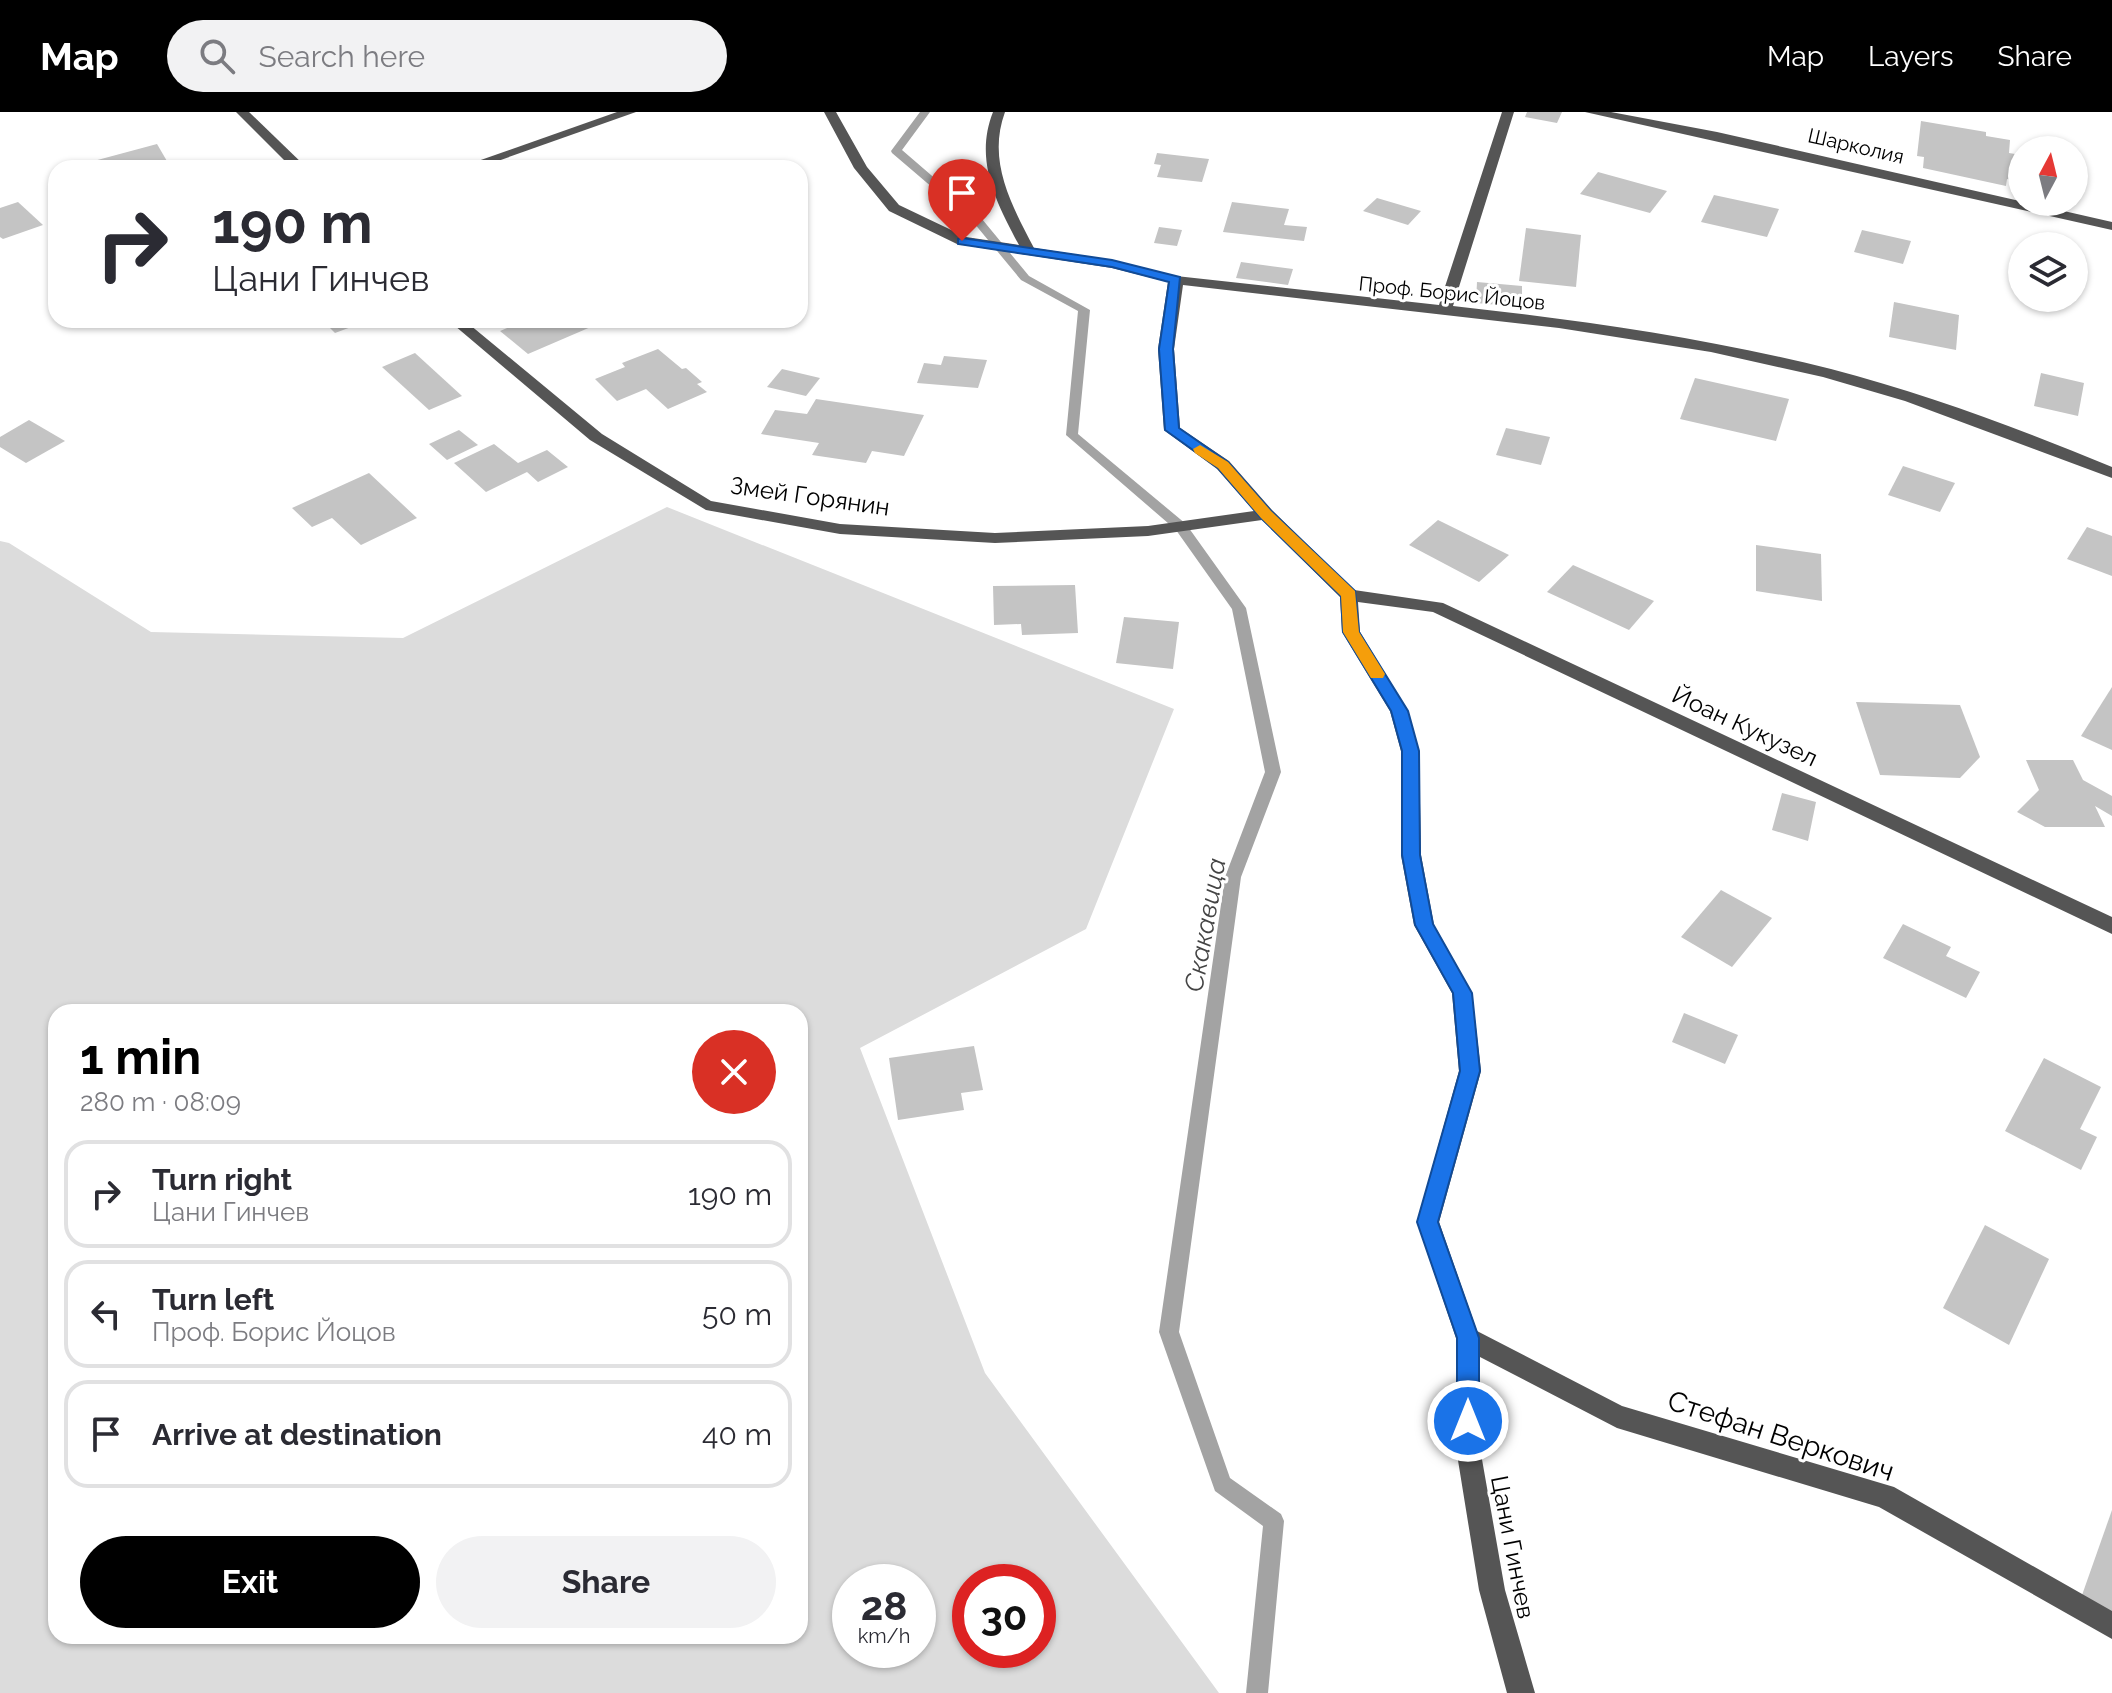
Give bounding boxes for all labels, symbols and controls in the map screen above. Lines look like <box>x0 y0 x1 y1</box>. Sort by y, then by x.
search box <box>167 20 727 92</box>
text: Map <box>40 34 119 79</box>
icon: search <box>195 34 239 78</box>
text: Search here <box>259 39 425 74</box>
text: Map <box>1767 40 1824 73</box>
text: Layers <box>1868 40 1954 73</box>
text: Share <box>1998 40 2072 73</box>
street label: Шарколия <box>1806 123 1906 169</box>
north arrow <box>2008 136 2088 216</box>
map controls <box>2008 136 2088 312</box>
pin <box>928 159 996 241</box>
icon: arrive <box>940 171 984 215</box>
text: 190 m <box>212 190 373 256</box>
icon: right <box>80 192 184 296</box>
button: layers <box>2008 232 2088 312</box>
text: Цани Гинчев <box>212 257 429 299</box>
street label: Проф. Борис Йоцов <box>1358 271 1546 315</box>
street label: Змей Горянин <box>729 470 891 522</box>
street label: Йоан Кукузел <box>1668 680 1822 772</box>
water label: Скакавица <box>1178 856 1232 994</box>
text: 1 min <box>80 1029 201 1085</box>
button: close <box>692 1030 776 1114</box>
text: 280 m · 08:09 <box>80 1087 241 1117</box>
text: Turn right <box>152 1162 292 1197</box>
icon: right <box>84 1172 128 1216</box>
text: 190 m <box>688 1177 772 1212</box>
text: Цани Гинчев <box>152 1197 309 1227</box>
text: Turn left <box>152 1282 274 1317</box>
icon: left <box>84 1292 128 1336</box>
text: 50 m <box>702 1297 772 1332</box>
text: Проф. Борис Йоцов <box>152 1317 396 1347</box>
position arrow <box>1426 1379 1510 1463</box>
street label: Стефан Веркович <box>1664 1384 1898 1488</box>
icon: arrive <box>84 1412 128 1456</box>
text: Arrive at destination <box>152 1417 442 1452</box>
text: 40 m <box>702 1417 772 1452</box>
street label: Цани Гинчев <box>1485 1473 1541 1621</box>
button: Exit <box>80 1536 420 1628</box>
button: Share <box>436 1536 776 1628</box>
speed limit sign: 30 <box>952 1564 1056 1668</box>
text: 28 <box>861 1582 907 1629</box>
text: km/h <box>858 1624 910 1648</box>

